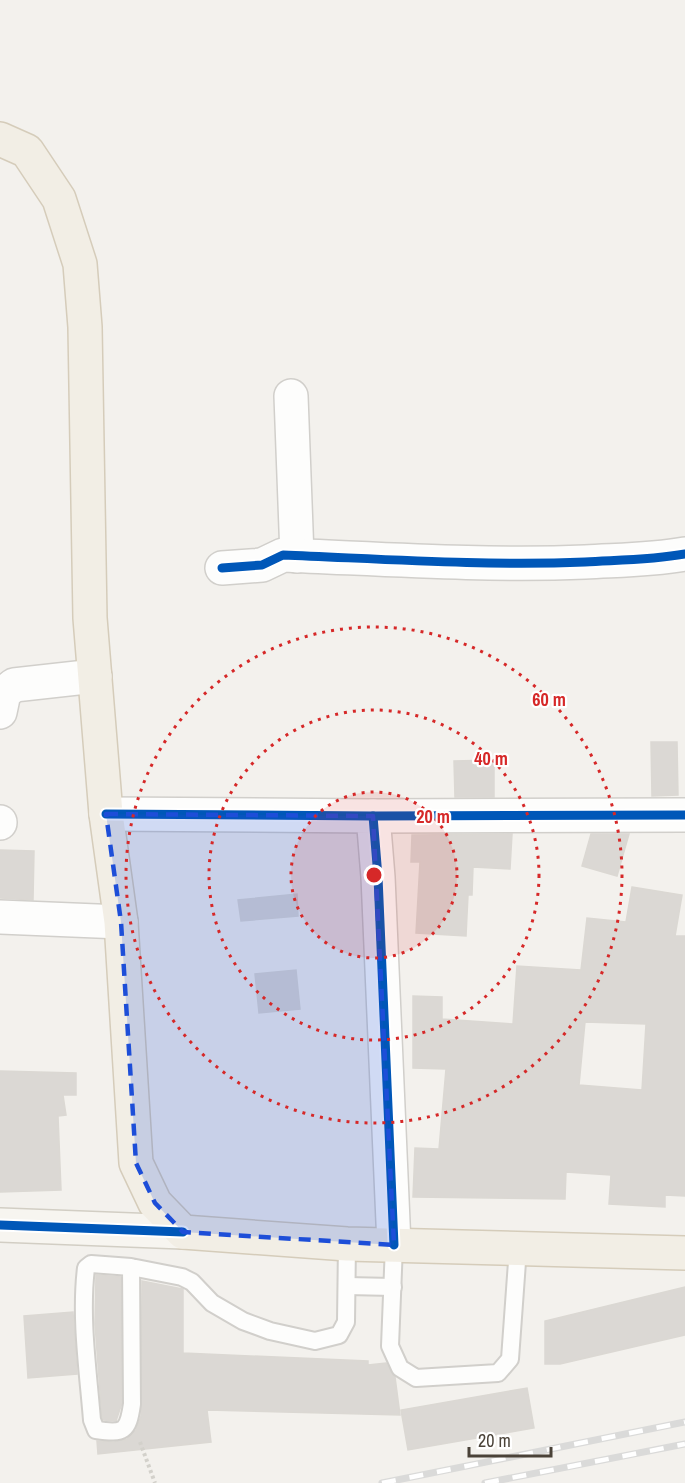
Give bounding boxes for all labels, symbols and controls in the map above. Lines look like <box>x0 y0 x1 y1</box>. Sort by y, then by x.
text: 60 m <box>532 687 566 712</box>
text: 40 m <box>474 746 508 771</box>
text: 20 m <box>416 804 450 829</box>
centre of rings <box>364 865 384 885</box>
scale bar <box>469 1420 552 1458</box>
text: 20 m <box>478 1428 511 1453</box>

